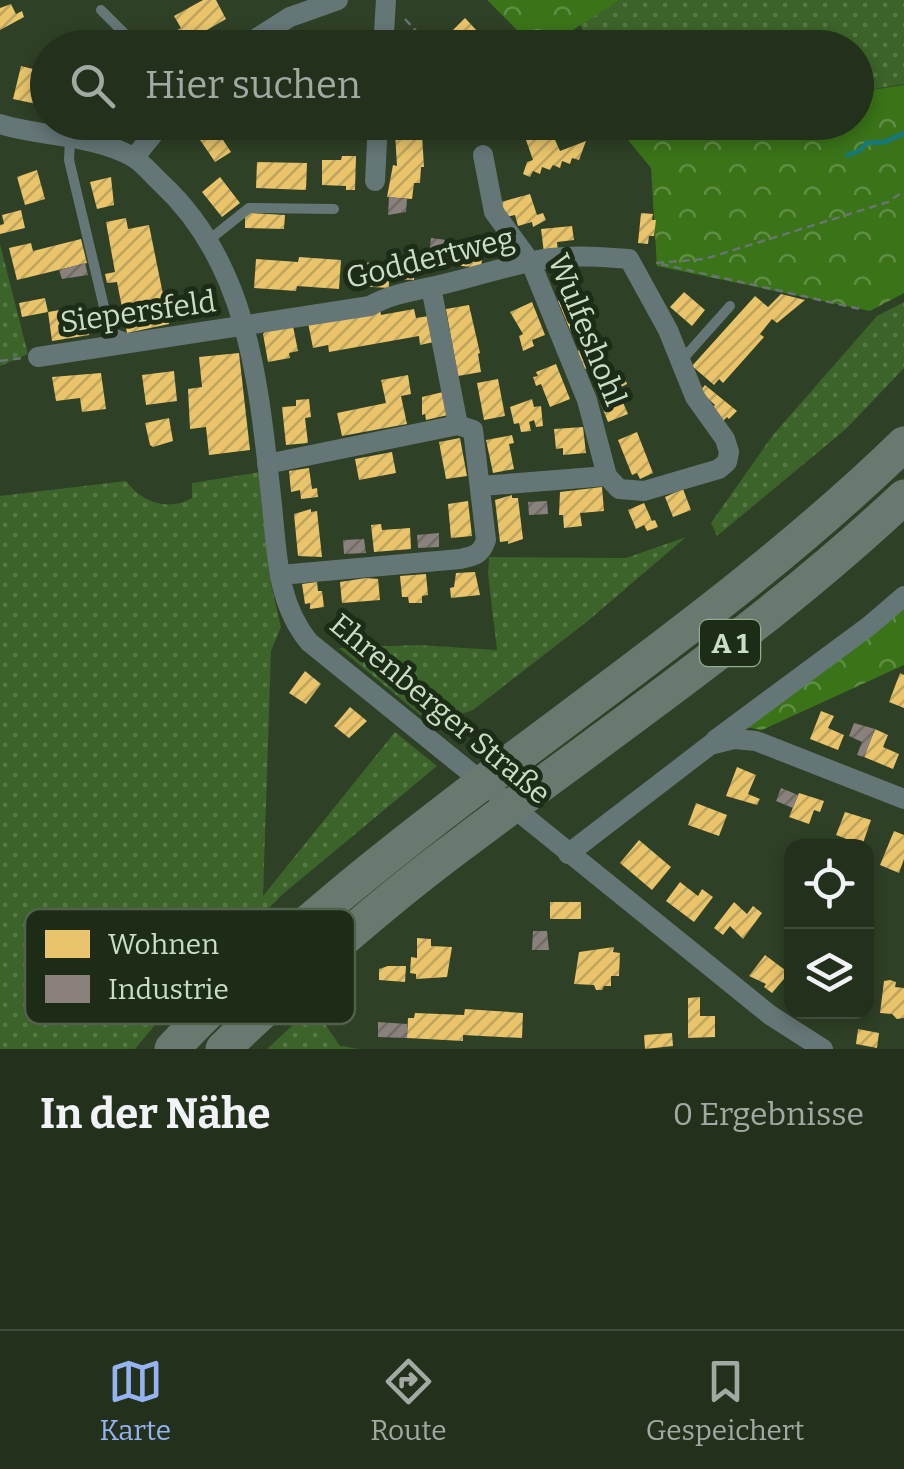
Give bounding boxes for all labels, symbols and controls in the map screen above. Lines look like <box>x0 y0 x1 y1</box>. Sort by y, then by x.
search box <box>30 30 874 140</box>
icon: search <box>65 58 120 113</box>
text: Hier suchen <box>145 62 361 108</box>
street label: Goddertweg <box>342 220 518 296</box>
street label: Wulfeshohl <box>540 249 634 411</box>
street label: Siepersfeld <box>58 283 218 341</box>
street label: Ehrenberger Straße <box>323 606 557 812</box>
road number: A 1 <box>700 620 760 666</box>
map controls <box>784 839 874 1019</box>
button: locate <box>784 839 874 929</box>
legend <box>25 909 355 1024</box>
text: Wohnen <box>108 928 219 961</box>
button: layers <box>784 929 874 1019</box>
text: Industrie <box>108 973 229 1006</box>
text: In der Nähe <box>40 1089 271 1139</box>
text: 0 Ergebnisse <box>673 1095 864 1133</box>
tab: Karte <box>100 1354 171 1447</box>
tab: Route <box>370 1354 447 1447</box>
tab: Gespeichert <box>646 1354 804 1447</box>

